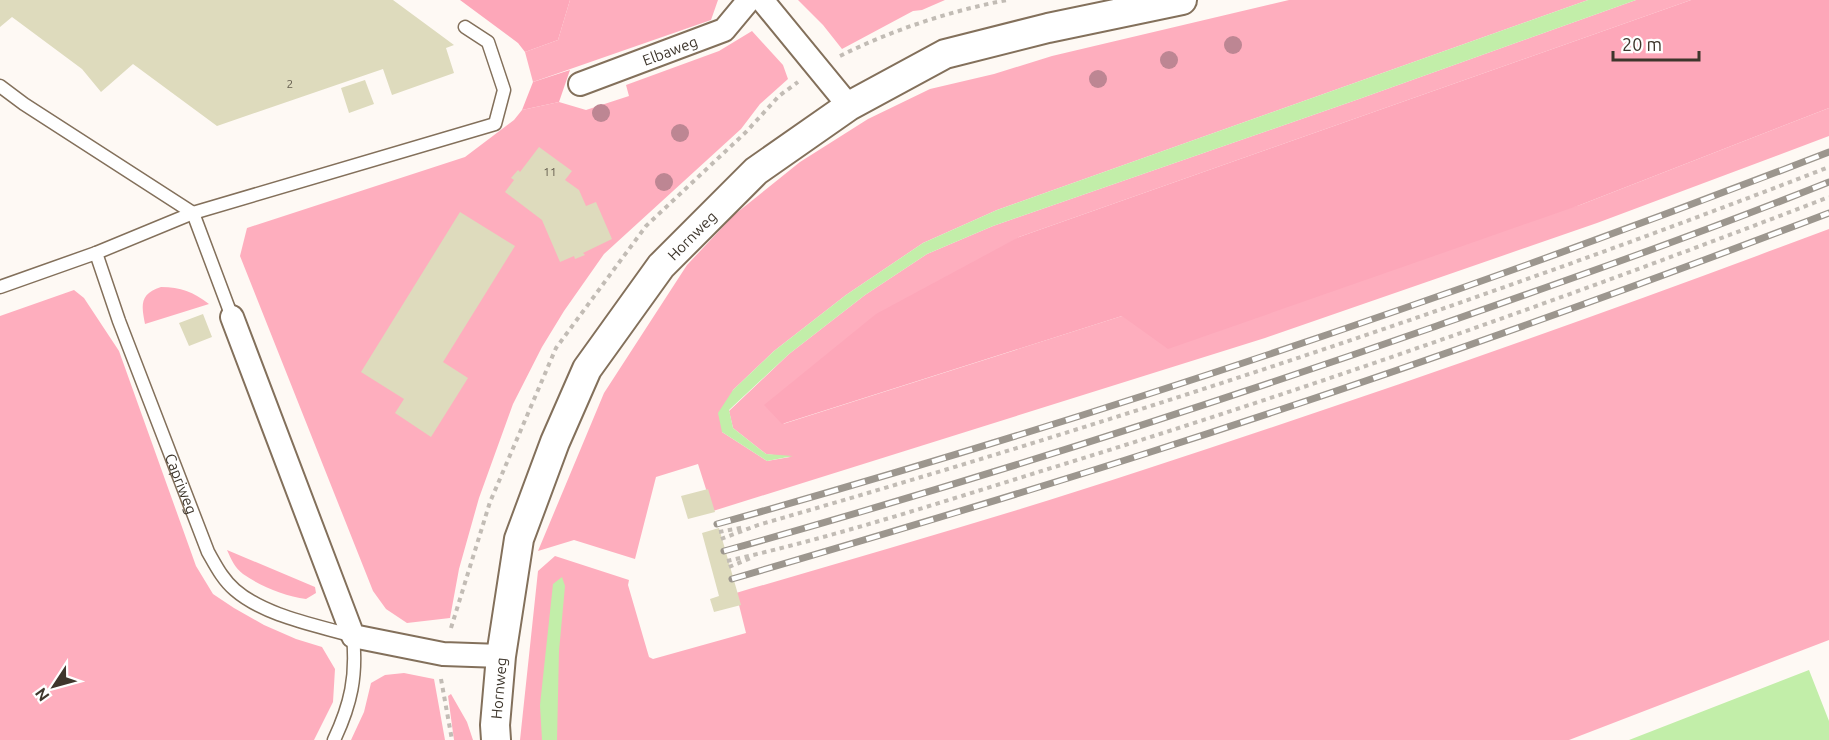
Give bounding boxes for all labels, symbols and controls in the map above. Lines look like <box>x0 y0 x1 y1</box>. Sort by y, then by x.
scale bar <box>1613 24 1698 62</box>
street label: Elbaweg <box>640 32 700 68</box>
text: 20 m <box>1622 34 1662 54</box>
house number: 2 <box>287 77 293 90</box>
house number: 11 <box>543 165 557 178</box>
street label: Hornweg <box>664 207 720 263</box>
street label: Capriweg <box>162 451 201 516</box>
north arrow <box>24 656 84 716</box>
street label: Hornweg <box>487 657 509 720</box>
text: N <box>31 685 53 705</box>

